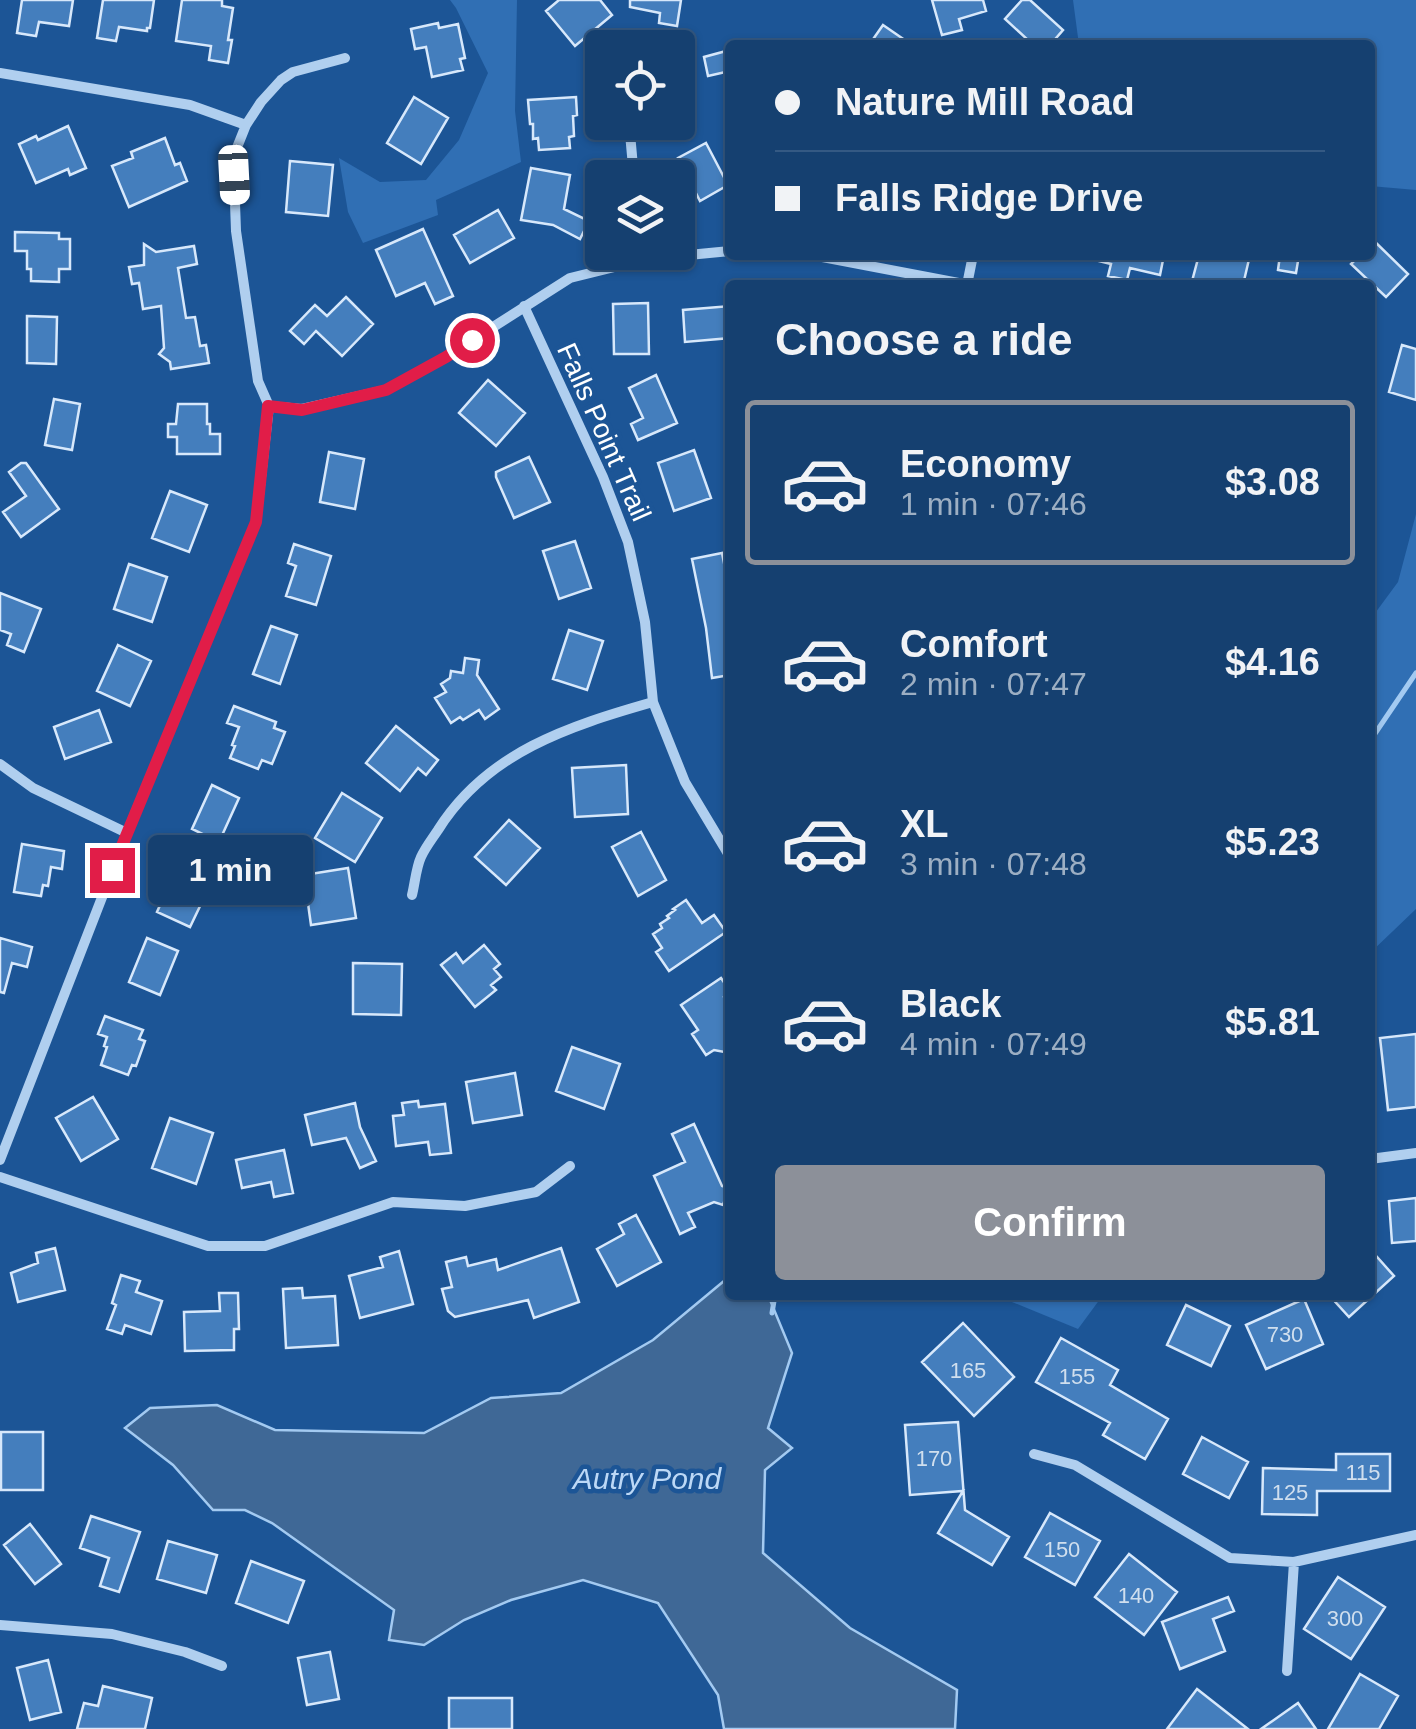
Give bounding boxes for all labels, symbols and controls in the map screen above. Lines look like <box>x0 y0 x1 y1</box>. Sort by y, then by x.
map controls <box>585 30 695 270</box>
button: locate <box>585 30 695 140</box>
text: Nature Mill Road <box>835 81 1135 123</box>
car <box>217 144 251 206</box>
button: layers <box>585 160 695 270</box>
text: Falls Ridge Drive <box>835 177 1143 219</box>
text: Choose a ride <box>775 314 1073 365</box>
route start <box>450 318 495 363</box>
street label: Falls Point Trail <box>551 338 657 526</box>
icon: car <box>780 438 870 528</box>
text: Economy <box>900 443 1071 485</box>
text: $3.08 <box>1225 461 1320 503</box>
text: 1 min · 07:46 <box>900 486 1087 522</box>
icon: car <box>780 618 870 708</box>
text: Comfort <box>900 623 1048 665</box>
text: $4.16 <box>1225 641 1320 683</box>
text: 2 min · 07:47 <box>900 666 1087 702</box>
icon: car <box>780 798 870 888</box>
text: XL <box>900 803 949 845</box>
text: $5.23 <box>1225 821 1320 863</box>
callout: 1 min <box>147 835 312 905</box>
text: 3 min · 07:48 <box>900 846 1087 882</box>
route end <box>90 848 135 893</box>
text: 1 min <box>189 852 272 888</box>
icon: car <box>780 978 870 1068</box>
text: Black <box>900 983 1001 1025</box>
text: $5.81 <box>1225 1001 1320 1043</box>
text: 4 min · 07:49 <box>900 1026 1087 1062</box>
button: Confirm <box>775 1165 1325 1280</box>
house number: 730 <box>1267 1322 1303 1347</box>
house number: 165 <box>950 1358 986 1383</box>
house number: 155 <box>1059 1364 1095 1389</box>
house number: 170 <box>916 1446 952 1471</box>
house number: 115 <box>1345 1460 1381 1485</box>
water label: Autry Pond <box>571 1462 723 1495</box>
house number: 125 <box>1272 1480 1308 1505</box>
house number: 150 <box>1044 1537 1080 1562</box>
house number: 140 <box>1118 1583 1154 1608</box>
house number: 300 <box>1327 1606 1363 1631</box>

